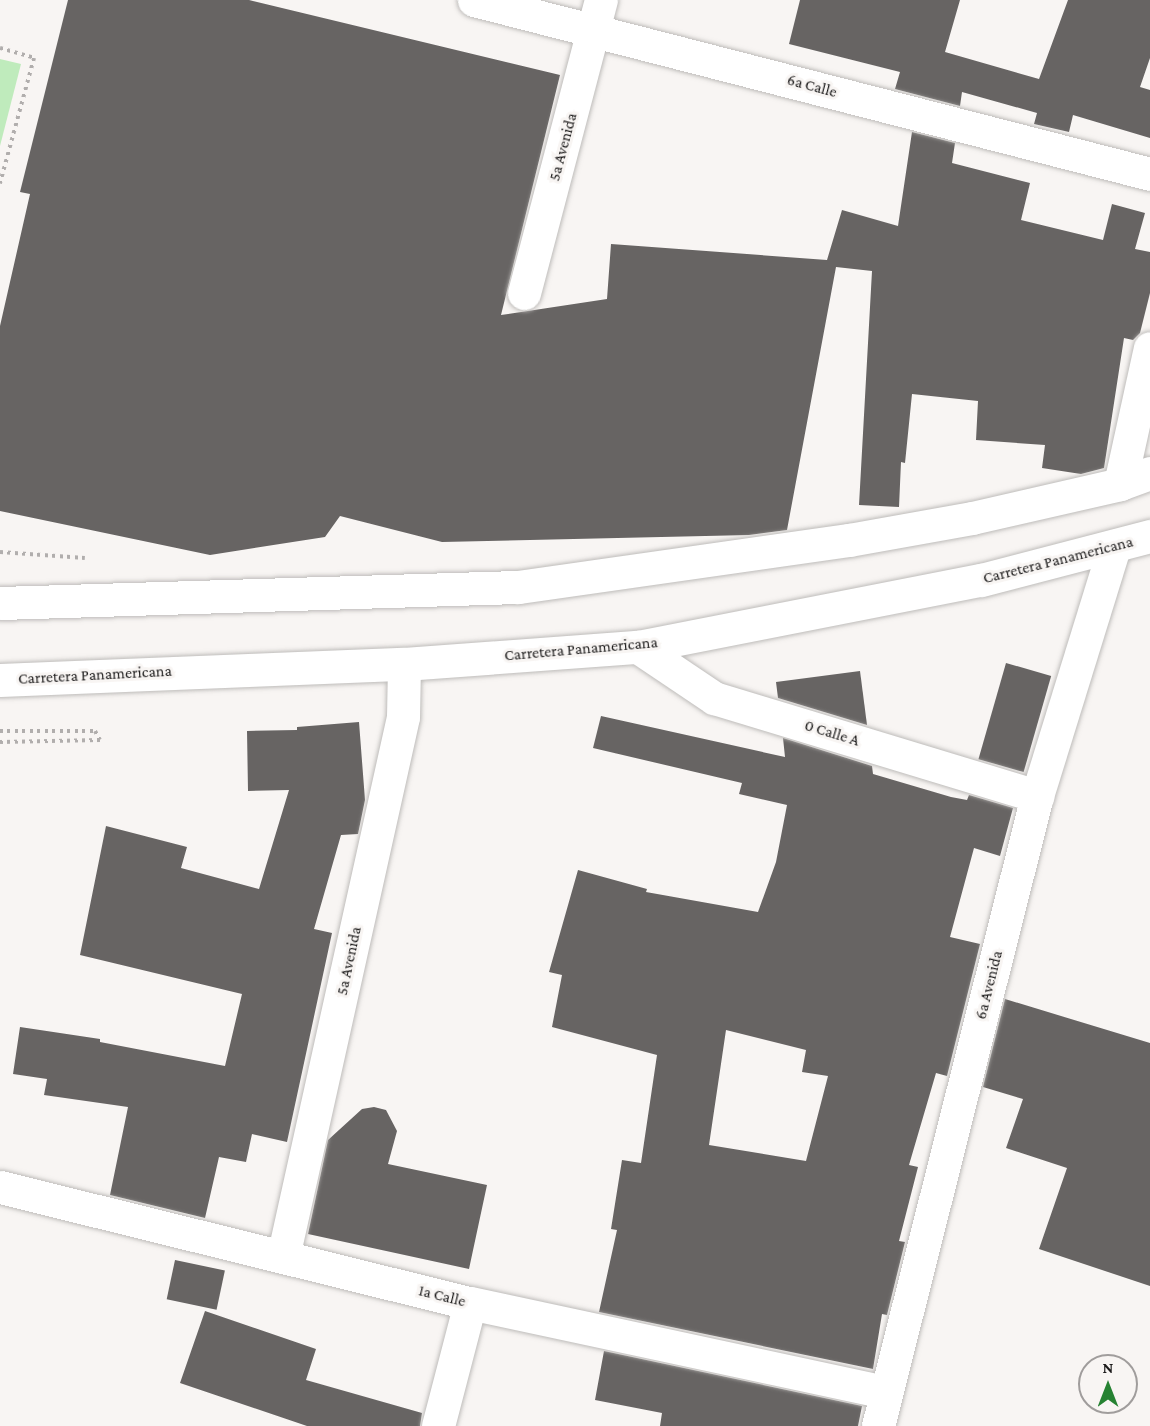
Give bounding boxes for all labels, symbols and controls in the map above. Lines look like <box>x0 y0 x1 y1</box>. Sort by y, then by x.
street label: 6a Calle <box>785 70 839 102</box>
street label: 5a Avenida <box>545 111 581 183</box>
street label: Carretera Panamericana <box>981 532 1135 588</box>
street label: Carretera Panamericana <box>504 633 658 665</box>
street label: Carretera Panamericana <box>18 661 172 689</box>
street label: 0 Calle A <box>802 716 862 750</box>
street label: 5a Avenida <box>332 925 366 997</box>
street label: 6a Avenida <box>971 949 1007 1021</box>
street label: 1a Calle <box>416 1281 468 1311</box>
north arrow <box>1078 1354 1138 1414</box>
text: N <box>1103 1359 1113 1376</box>

